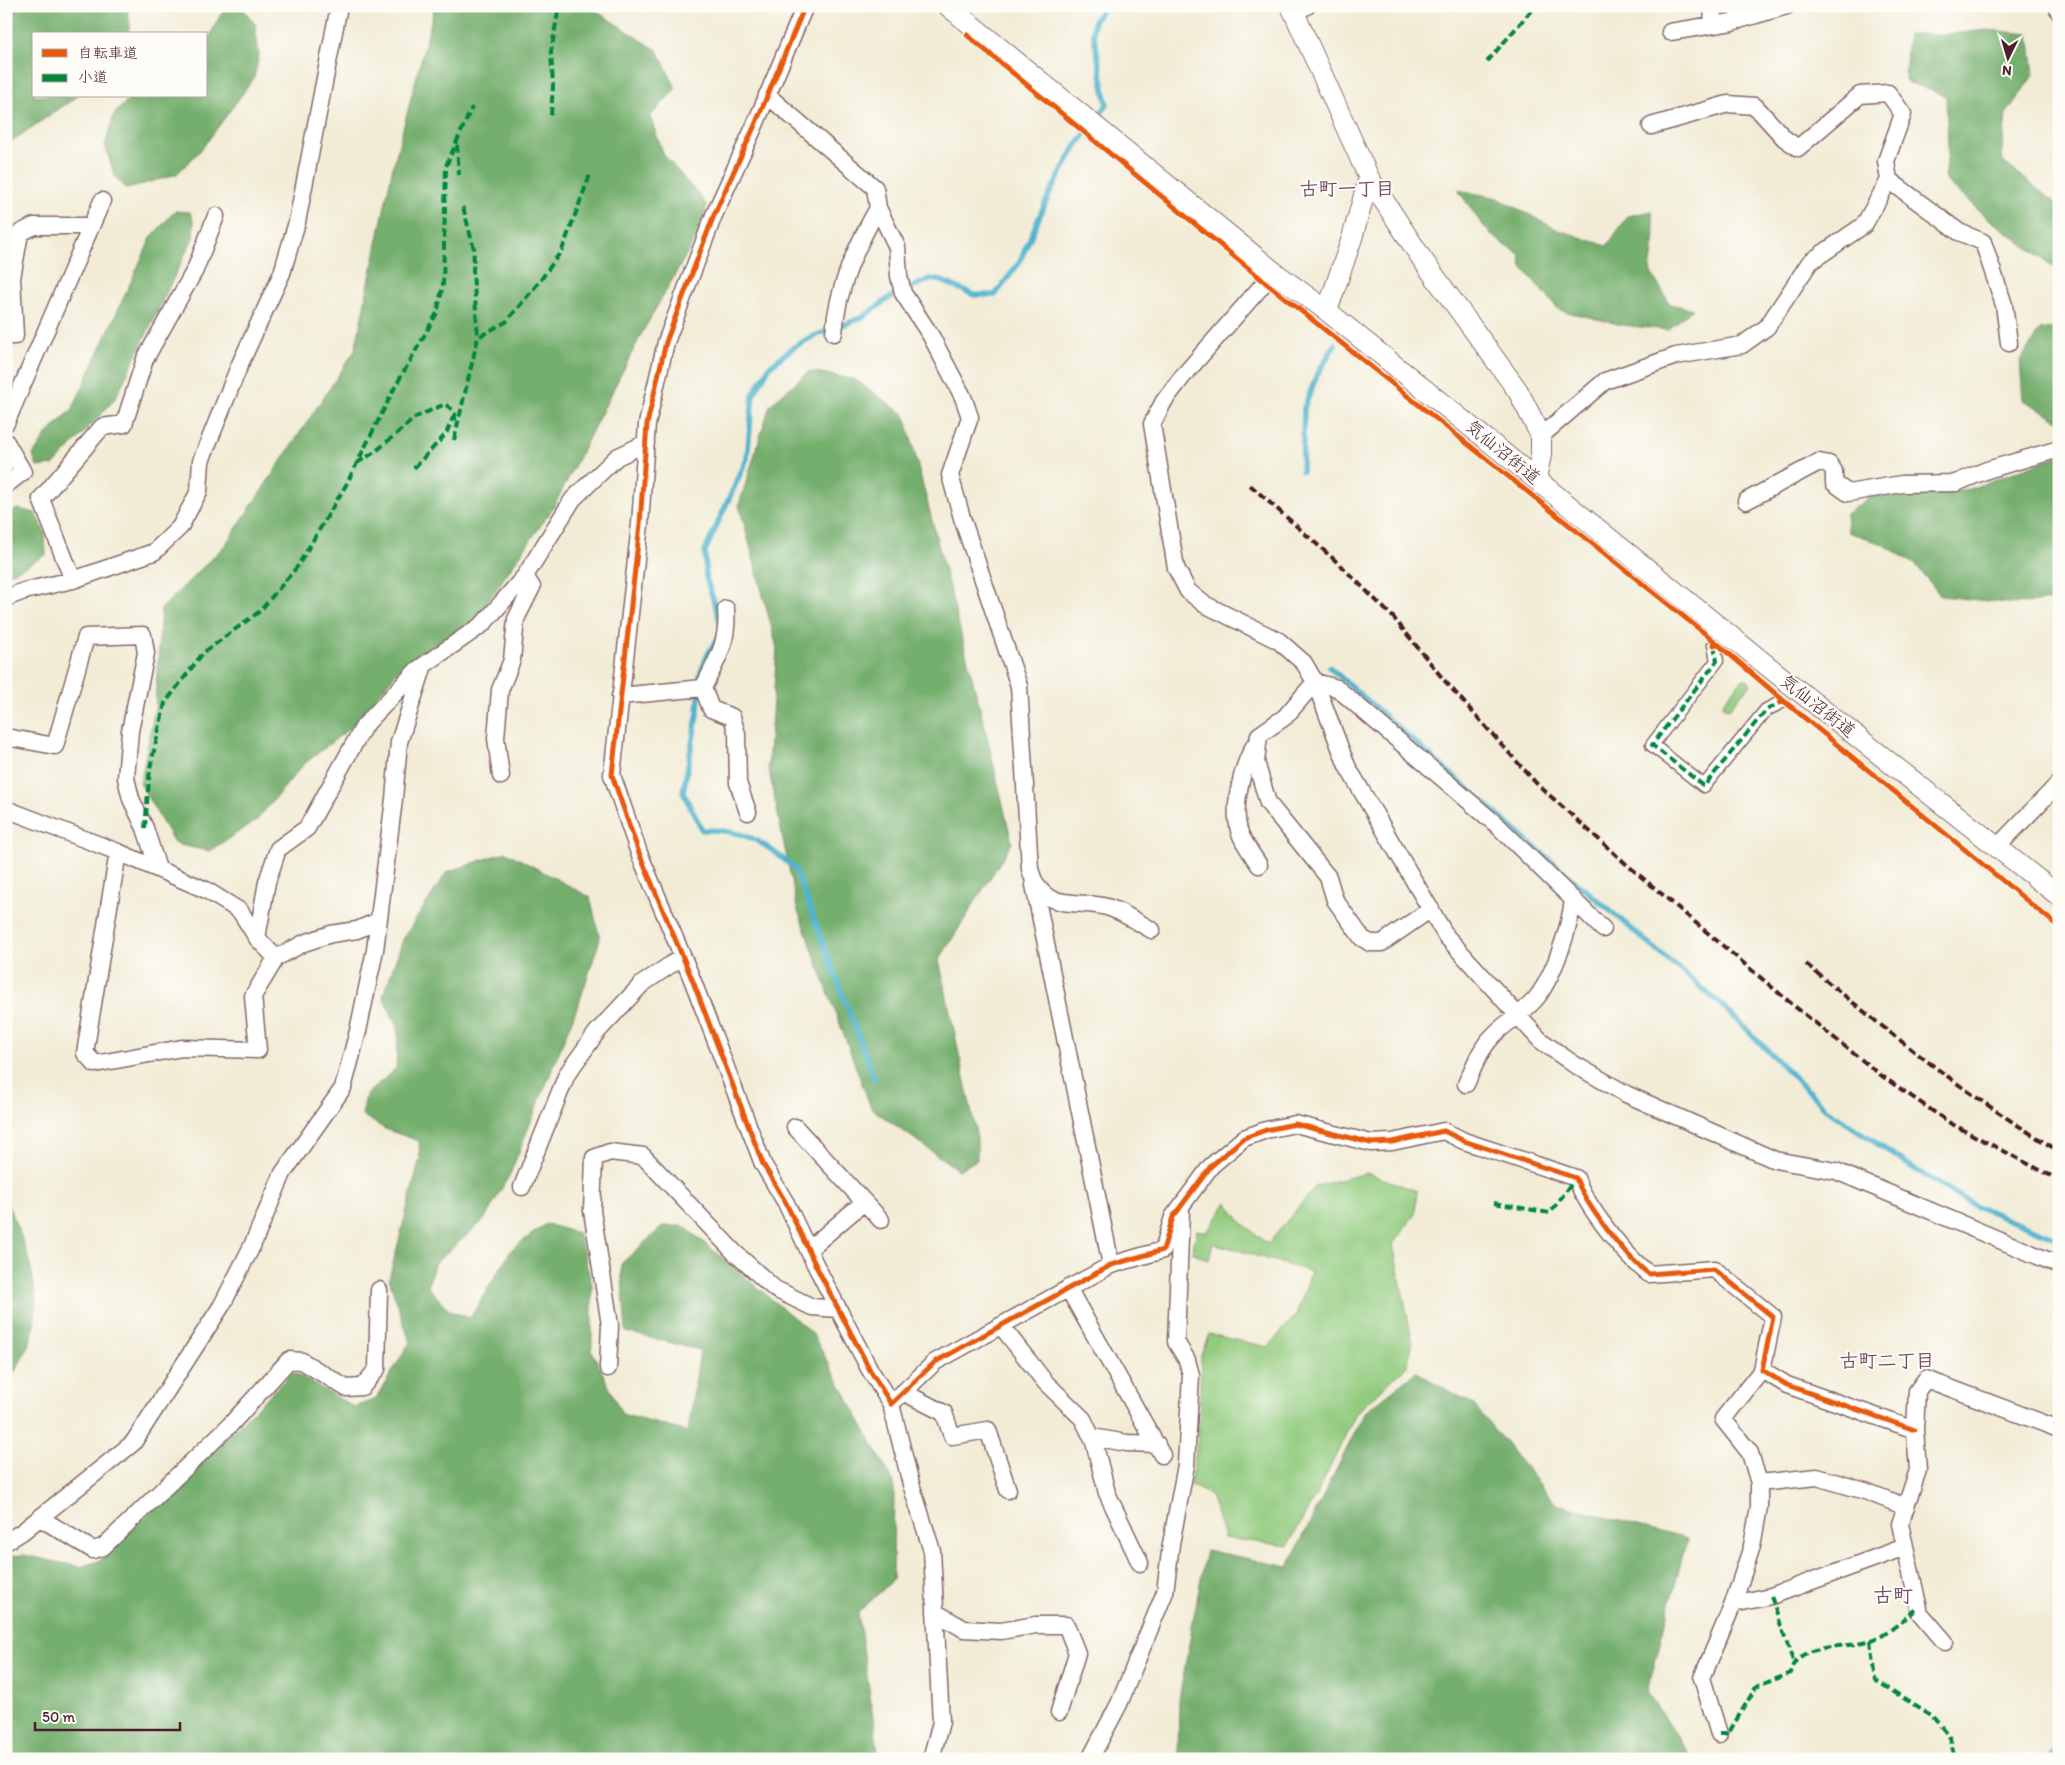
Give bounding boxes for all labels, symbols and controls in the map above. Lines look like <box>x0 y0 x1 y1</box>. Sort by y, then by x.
legend <box>32 32 208 98</box>
north arrow <box>1982 32 2032 82</box>
text: 自転車道 <box>78 44 138 62</box>
text: N <box>2001 62 2012 79</box>
text: 小道 <box>78 68 108 86</box>
district label: 古町一丁目 <box>1299 177 1395 200</box>
street label: 気仙沼街道 <box>1461 415 1545 489</box>
street label: 気仙沼街道 <box>1776 670 1860 742</box>
district label: 古町二丁目 <box>1839 1349 1935 1372</box>
district label: 古町 <box>1873 1583 1913 1607</box>
scale bar <box>35 1700 180 1732</box>
text: 50 m <box>42 1708 75 1726</box>

